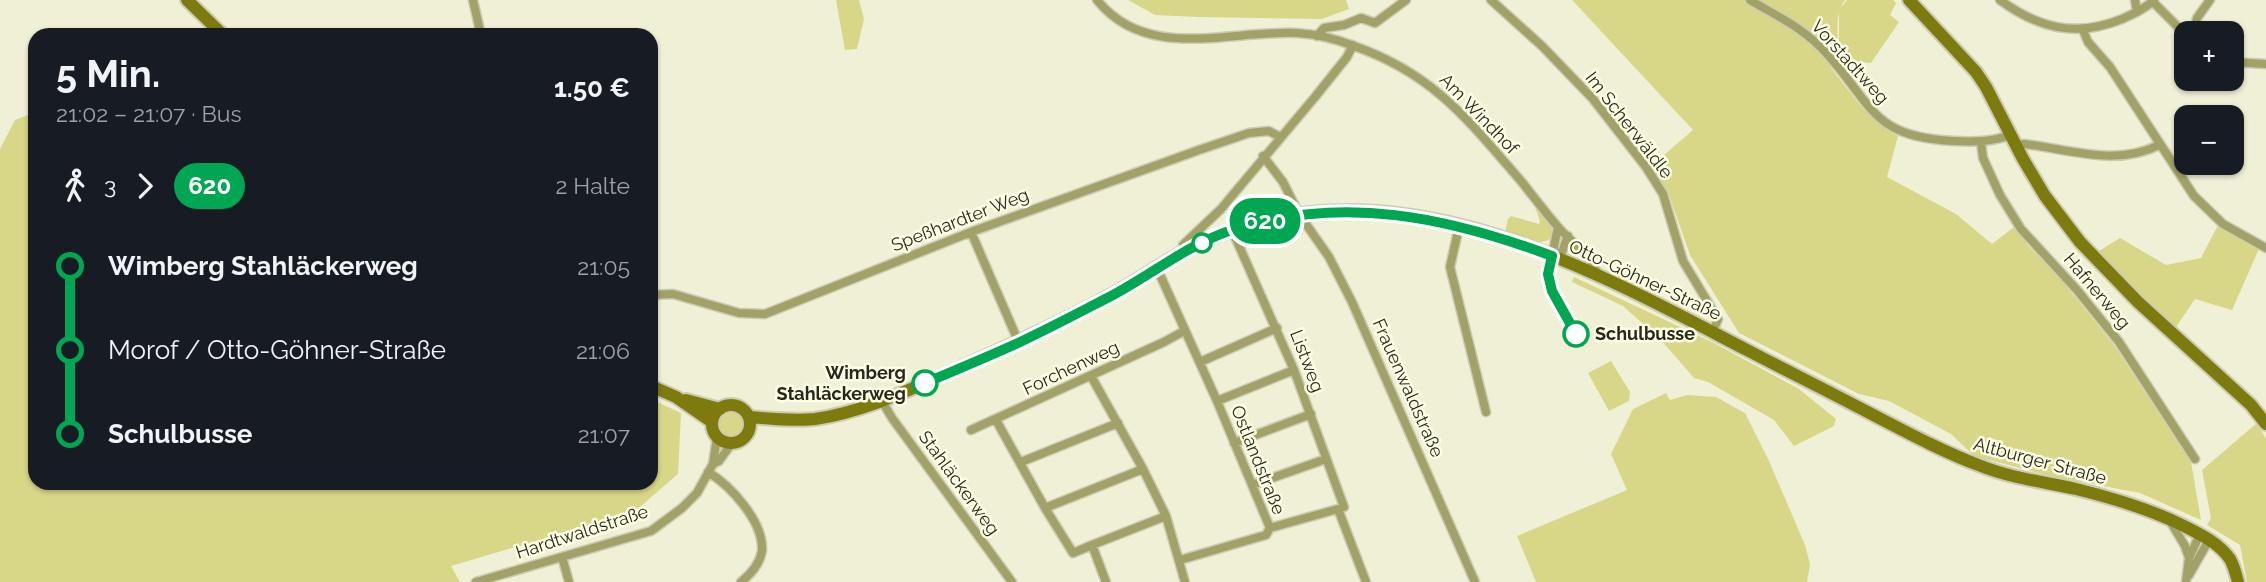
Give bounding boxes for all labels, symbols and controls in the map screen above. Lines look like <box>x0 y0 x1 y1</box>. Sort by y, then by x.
street label: Vorstadtweg <box>1807 15 1894 108</box>
map controls <box>2174 21 2244 175</box>
button: + <box>2174 21 2244 91</box>
text: 5 Min. <box>56 51 160 96</box>
street label: Im Scherwäldle <box>1581 67 1678 183</box>
street label: Am Windhof <box>1436 69 1524 159</box>
text: 1.50 € <box>554 73 630 103</box>
text: 21:02 – 21:07 · Bus <box>56 100 242 127</box>
button: − <box>2174 105 2244 175</box>
icon: walk <box>56 167 94 205</box>
icon: forward <box>126 167 164 205</box>
text: 620 <box>188 171 231 200</box>
text: 3 <box>104 172 116 199</box>
text: 2 Halte <box>555 172 630 199</box>
street label: Speßhardter Weg <box>888 184 1032 255</box>
line badge: 620 <box>1225 198 1305 244</box>
text: 620 <box>1244 206 1286 235</box>
unlabelled marker <box>1192 233 1212 253</box>
street label: Otto-Göhner-Straße <box>1566 235 1725 324</box>
street label: Hafnerweg <box>2060 249 2135 333</box>
text: Wimberg Stahläckerweg <box>108 251 418 281</box>
text: 21:05 <box>577 253 630 280</box>
street label: Frauenwaldstraße <box>1369 315 1449 461</box>
marker: Schulbusse <box>1563 321 1589 347</box>
place label: Schulbusse <box>1595 323 1695 344</box>
street label: Listweg <box>1286 327 1329 395</box>
text: Morof / Otto-Göhner-Straße <box>108 335 446 365</box>
street label: Forchenweg <box>1019 336 1122 399</box>
text: 21:06 <box>576 337 630 364</box>
place label: Wimberg Stahläckerweg <box>777 362 906 404</box>
marker: Wimberg Stahläckerweg <box>912 370 938 396</box>
street label: Ostlandstraße <box>1227 402 1290 518</box>
text: Schulbusse <box>108 419 252 449</box>
text: 21:07 <box>578 421 630 448</box>
street label: Stahläckerweg <box>915 427 1004 539</box>
street label: Altburger Straße <box>1971 433 2109 488</box>
street label: Hardtwaldstraße <box>513 500 651 563</box>

